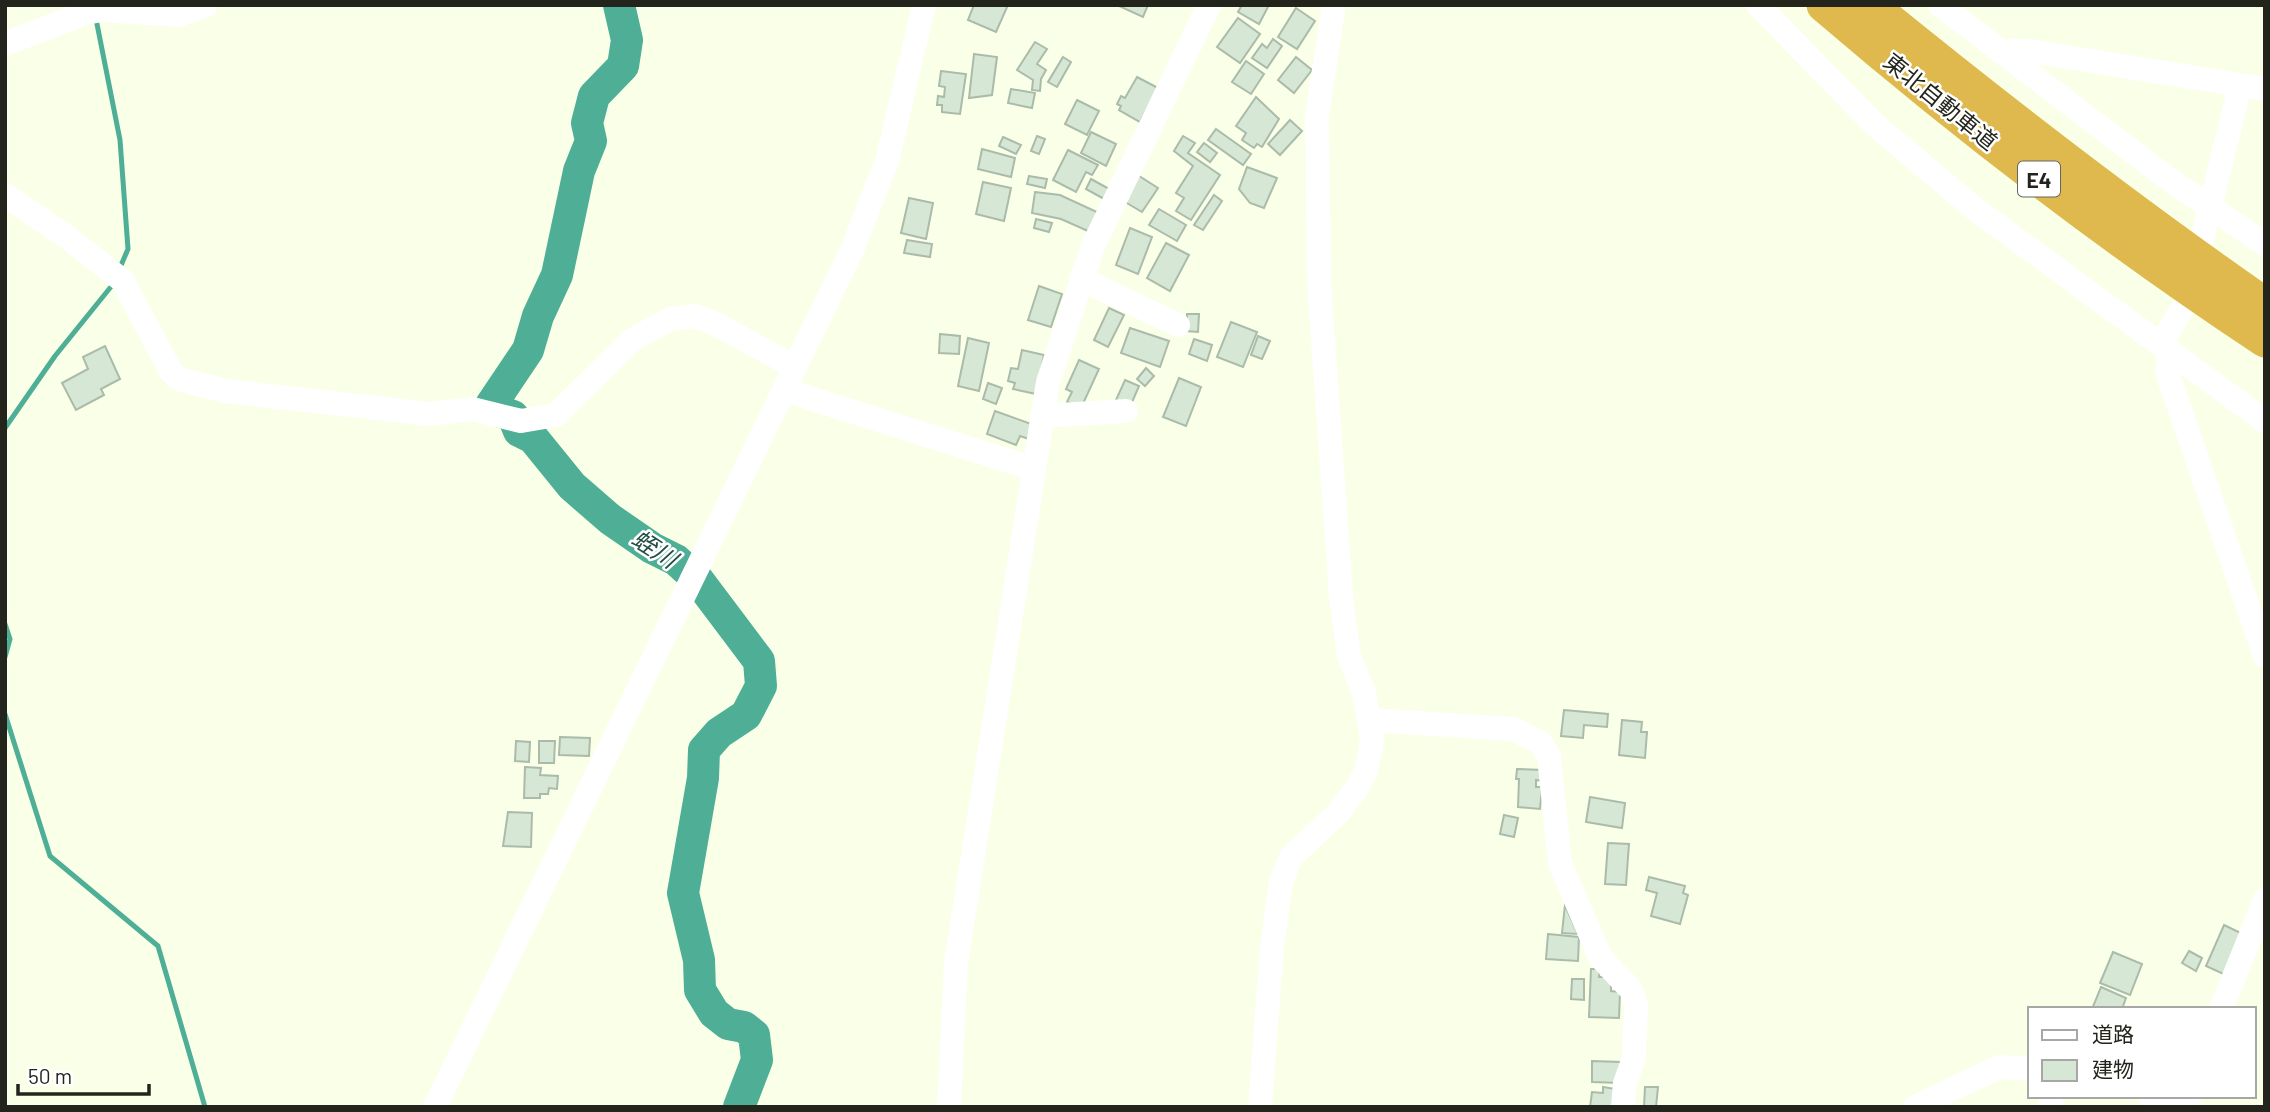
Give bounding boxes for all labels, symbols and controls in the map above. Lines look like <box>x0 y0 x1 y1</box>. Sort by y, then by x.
street label: 東北自動車道 <box>1879 47 2003 155</box>
road number: E4 <box>2018 162 2060 196</box>
water label: 蛭川 <box>627 523 686 575</box>
legend <box>2028 1007 2256 1098</box>
text: 道路 <box>2092 1021 2134 1046</box>
scale bar <box>18 1052 149 1096</box>
text: 建物 <box>2092 1056 2134 1081</box>
text: 50 m <box>28 1063 72 1088</box>

